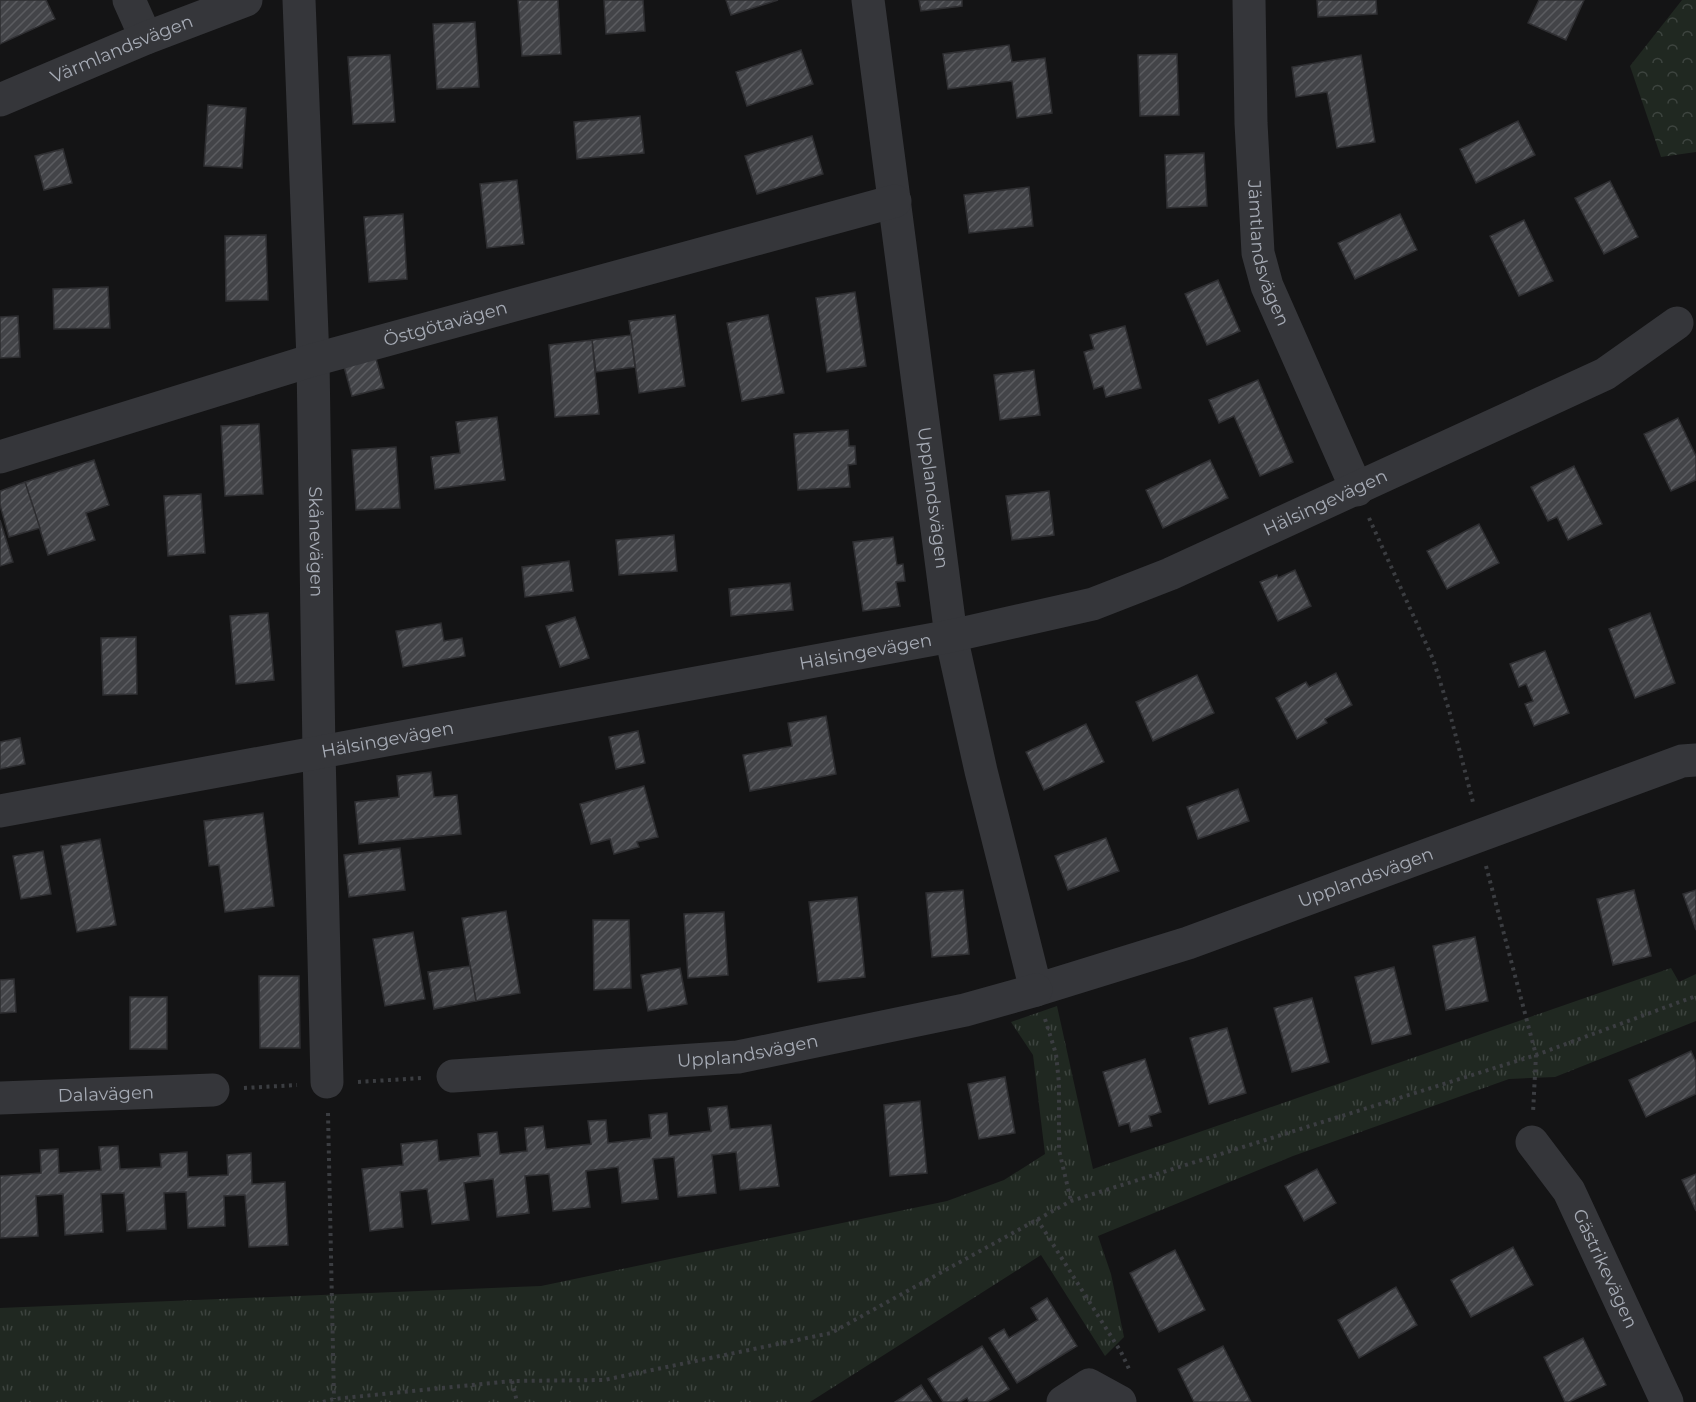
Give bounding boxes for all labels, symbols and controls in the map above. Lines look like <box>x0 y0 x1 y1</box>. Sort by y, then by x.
street label: Värmlandsvägen <box>47 10 196 88</box>
street label: Jämtlandsvägen <box>1243 178 1294 329</box>
street label: Östgötavägen <box>381 296 510 351</box>
street label: Upplandsvägen <box>913 426 953 570</box>
street label: Hälsingevägen <box>1260 465 1391 541</box>
street label: Skånevägen <box>304 486 328 597</box>
street label: Hälsingevägen <box>797 629 934 675</box>
street label: Hälsingevägen <box>319 717 456 763</box>
street label: Upplandsvägen <box>1295 843 1436 912</box>
street label: Upplandsvägen <box>676 1030 820 1072</box>
street label: Dalavägen <box>57 1081 154 1107</box>
street label: Gästrikevägen <box>1568 1205 1642 1332</box>

